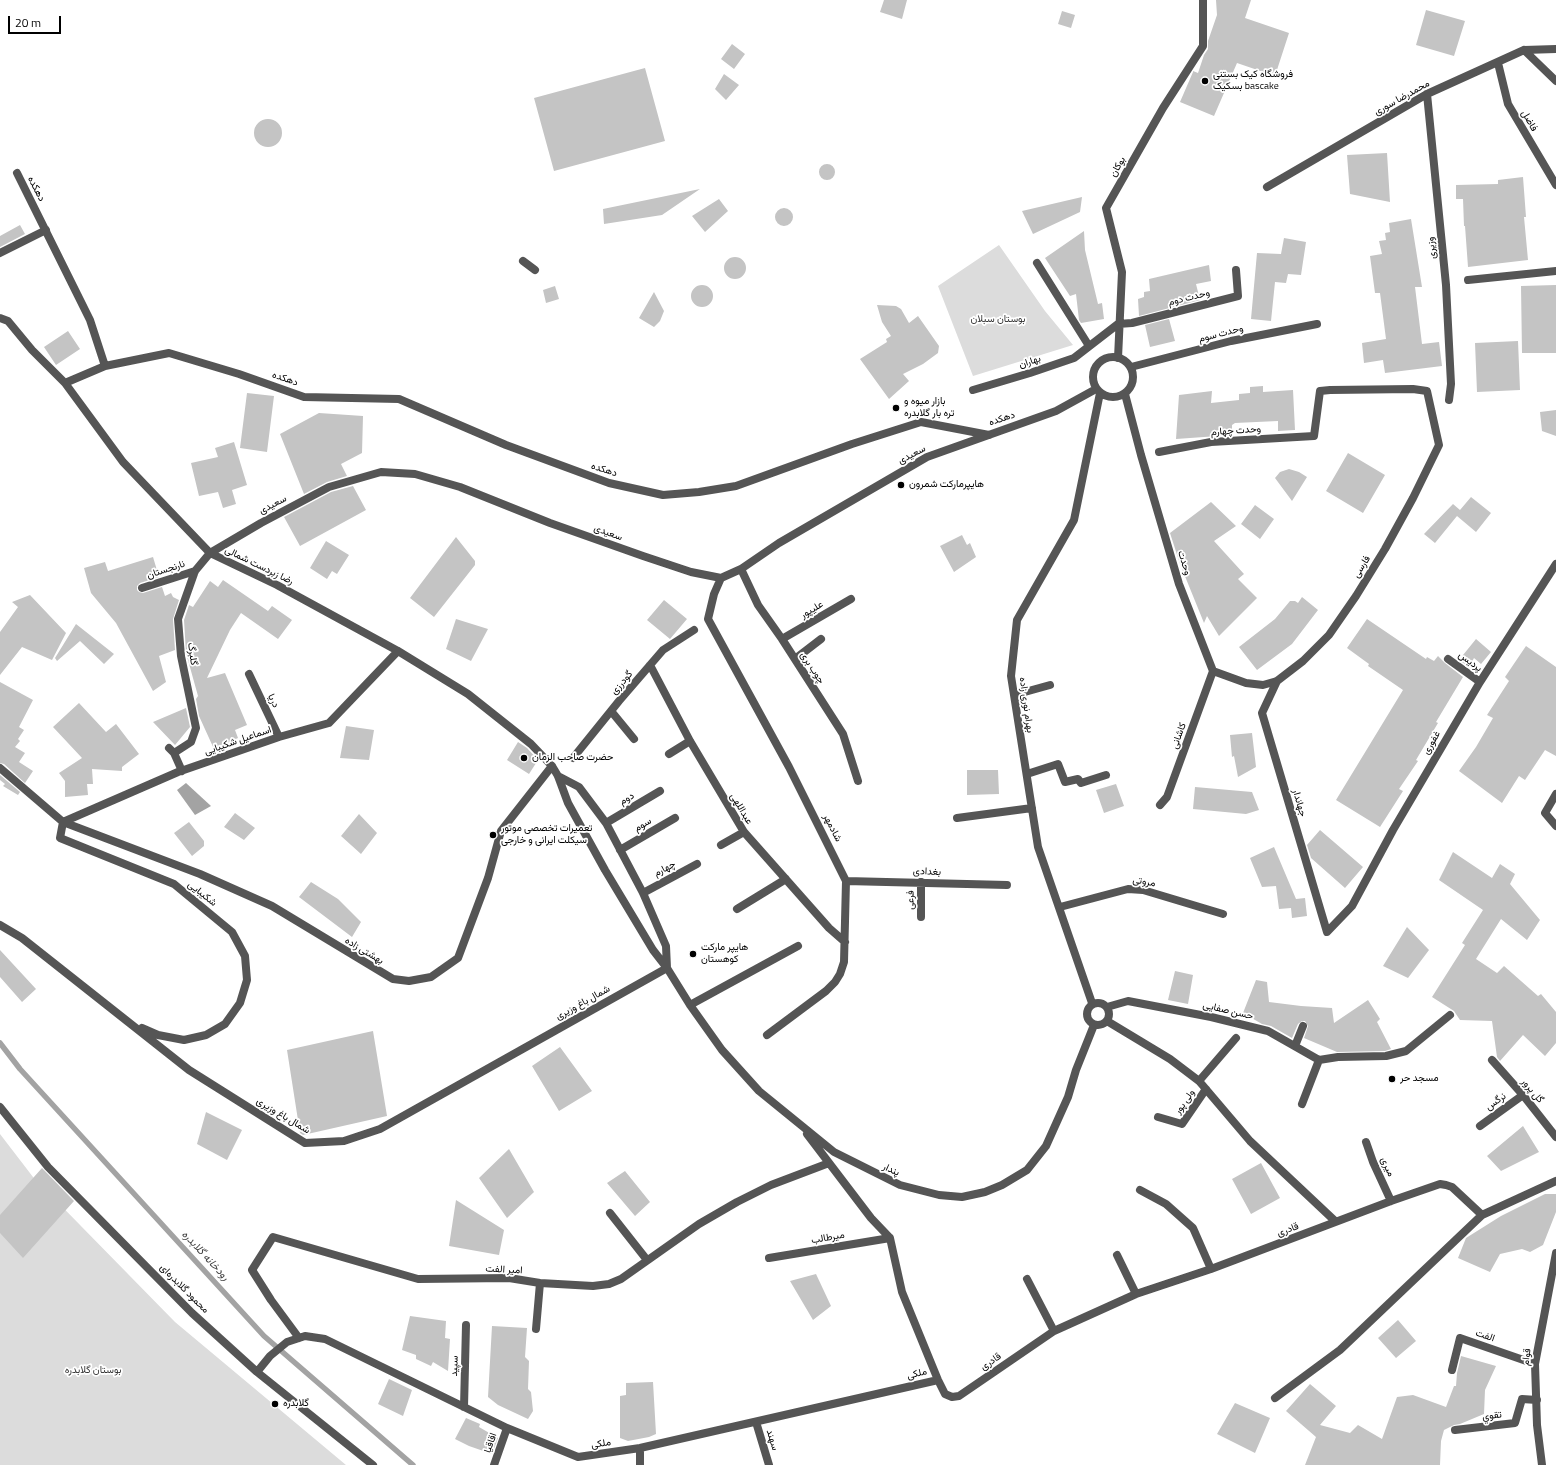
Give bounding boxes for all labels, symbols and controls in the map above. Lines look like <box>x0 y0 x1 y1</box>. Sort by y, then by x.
scale bar <box>10 8 63 34</box>
text: 20 m <box>15 13 41 32</box>
place label: فروشگاه کیک بستنی بسکیک bascake <box>1213 69 1293 92</box>
marker: فروشگاه کیک بستنی بسکیک bascake <box>1200 76 1210 86</box>
street label: محمدرضا سوری <box>1372 78 1432 118</box>
street label: فاضل <box>1518 108 1540 134</box>
street label: بوکان <box>1107 155 1129 179</box>
street label: دهکده <box>25 174 47 204</box>
street label: وزیری <box>1425 236 1439 260</box>
street label: وحدت دوم <box>1167 287 1211 309</box>
park label: بوستان سبلان <box>971 314 1025 326</box>
street label: وحدت سوم <box>1197 323 1245 345</box>
street label: بهاران <box>1018 353 1042 371</box>
street label: دهکده <box>270 369 300 389</box>
place label: بازار میوه و تره بار گلابدره <box>904 396 954 420</box>
marker: بازار میوه و تره بار گلابدره <box>891 403 901 413</box>
street label: دهکده <box>987 409 1017 429</box>
street label: وحدت چهارم <box>1210 423 1262 439</box>
street label: سعیدی <box>896 443 928 467</box>
street label: دهکده <box>589 460 619 480</box>
place label: هایپرمارکت شمرون <box>909 479 984 491</box>
marker: هایپرمارکت شمرون <box>896 480 906 490</box>
street label: سعیدی <box>257 493 289 517</box>
street label: سعیدی <box>592 522 624 544</box>
street label: رضا زبردست شمالی <box>223 544 295 588</box>
street label: وحدت <box>1175 549 1193 577</box>
street label: فارسی <box>1350 554 1374 580</box>
street label: نارنجستان <box>145 558 187 582</box>
street label: علیپور <box>798 599 826 621</box>
street label: گلبرگ <box>184 642 200 666</box>
street label: پردیس <box>1456 649 1484 675</box>
street label: چوب بری <box>797 650 827 686</box>
street label: گودرزی <box>608 669 636 697</box>
street label: بهرام نوری زاده <box>1016 676 1036 734</box>
street label: دریا <box>265 692 281 710</box>
street label: کاشانی <box>1169 721 1189 751</box>
street label: اسماعیل شکیبایی <box>203 724 273 758</box>
street label: غفوری <box>1421 729 1443 757</box>
place label: حضرت صاحب الزمان <box>532 752 613 764</box>
marker: حضرت صاحب الزمان <box>519 753 529 763</box>
street label: جهاندار <box>1289 788 1309 818</box>
street label: دوم <box>617 790 637 808</box>
street label: عبداللهی <box>727 791 755 827</box>
street label: شادمهر <box>820 812 844 844</box>
street label: سوم <box>632 815 654 835</box>
place label: تعمیرات تخصصی موتور سیکلت ایرانی و خارجی <box>501 823 592 846</box>
marker: تعمیرات تخصصی موتور سیکلت ایرانی و خارجی <box>488 830 498 840</box>
street label: چهارم <box>652 858 678 880</box>
street label: بغدادی <box>913 866 941 878</box>
street label: مروتی <box>1132 874 1156 890</box>
street label: شکیبایی <box>185 879 219 909</box>
street label: فرعی <box>905 890 917 910</box>
street label: بهشتی زاده <box>342 935 386 967</box>
place label: هایپر مارکت کوهستان <box>701 942 748 966</box>
marker: هایپر مارکت کوهستان <box>688 949 698 959</box>
street label: شمال باغ وزیری <box>554 983 612 1023</box>
street label: حسن صفایی <box>1202 999 1254 1023</box>
place label: مسجد حر <box>1400 1073 1439 1085</box>
marker: مسجد حر <box>1387 1074 1397 1084</box>
street label: گل پرور <box>1518 1076 1546 1106</box>
street label: ولی پور <box>1172 1087 1198 1117</box>
street label: نرگس <box>1483 1091 1509 1113</box>
street label: شمال باغ وزیری <box>254 1095 312 1137</box>
street label: میری <box>1377 1155 1397 1179</box>
street label: پندار <box>881 1161 901 1179</box>
street label: قادری <box>1275 1221 1301 1239</box>
water label: رودخانه گلابدره <box>178 1228 232 1284</box>
street label: میرطالب <box>810 1229 846 1247</box>
street label: محمود گلابدره‌ای <box>157 1262 211 1316</box>
street label: امیر الفت <box>485 1263 523 1277</box>
street label: الفت <box>1474 1327 1496 1345</box>
street label: قوام <box>1520 1348 1534 1366</box>
street label: قادری <box>978 1351 1004 1373</box>
street label: سپید <box>449 1355 461 1377</box>
park label: بوستان گلابدره <box>65 1365 121 1377</box>
street label: ملکی <box>906 1366 928 1382</box>
place label: گلابدره <box>283 1398 309 1410</box>
marker: گلابدره <box>270 1399 280 1409</box>
street label: تقوي <box>1481 1409 1503 1423</box>
street label: سهند <box>763 1428 781 1452</box>
street label: اقاقیا <box>482 1431 500 1455</box>
street label: ملکی <box>590 1437 612 1451</box>

